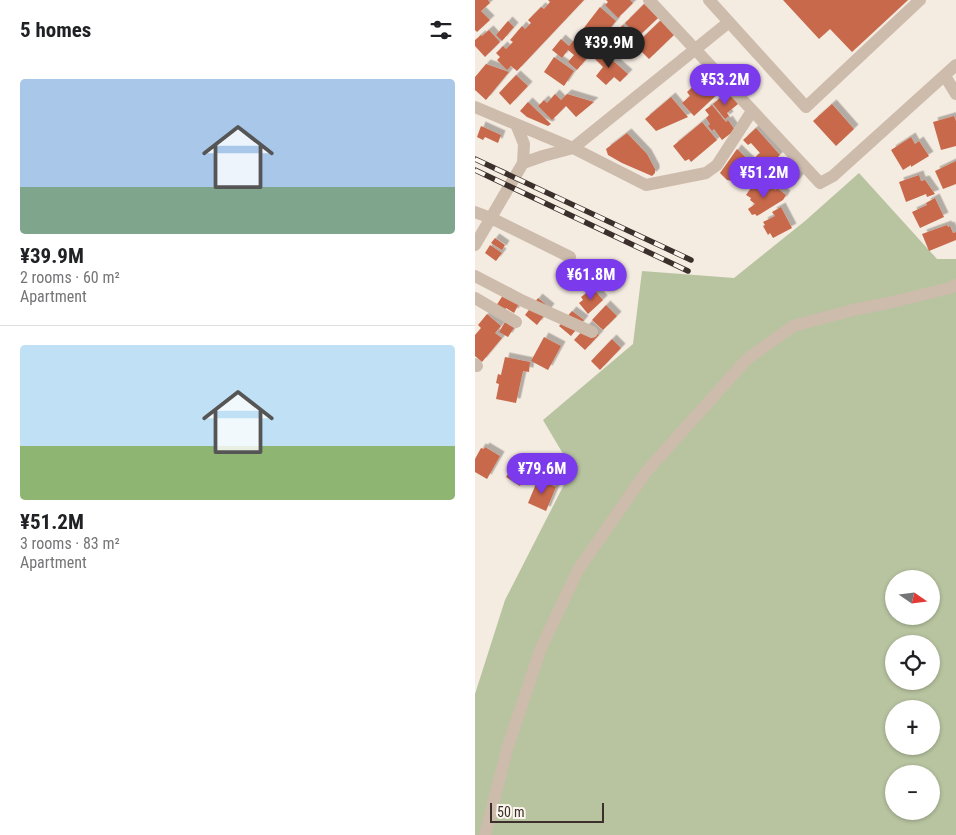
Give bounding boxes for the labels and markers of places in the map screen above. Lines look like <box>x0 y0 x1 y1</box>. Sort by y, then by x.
pin: ¥39.9M <box>568 27 650 69</box>
pin: ¥53.2M <box>684 64 766 106</box>
pin: ¥51.2M <box>723 156 805 199</box>
pin: ¥61.8M <box>550 258 632 301</box>
pin: ¥79.6M <box>501 452 583 495</box>

